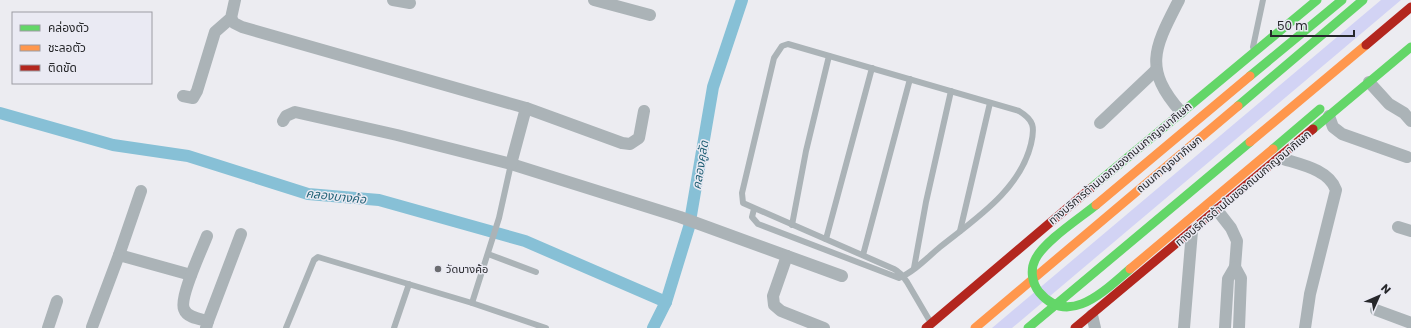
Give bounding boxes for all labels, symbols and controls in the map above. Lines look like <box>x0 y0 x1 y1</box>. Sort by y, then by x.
legend <box>12 12 152 84</box>
scale bar <box>1271 12 1354 38</box>
text: 50 m <box>1277 17 1308 34</box>
text: คล่องตัว <box>48 19 89 36</box>
text: ชะลอตัว <box>48 39 86 56</box>
text: ติดขัด <box>48 59 77 76</box>
street label: ทางบริการด้านนอกของถนนกาญจนาภิเษก <box>1046 99 1194 227</box>
street label: ทางบริการด้านในของถนนกาญจนาภิเษก <box>1172 126 1314 250</box>
street label: ถนนกาญจนาภิเษก <box>1133 133 1205 195</box>
water label: คลองคูลัด <box>688 139 712 191</box>
water label: คลองบางค้อ <box>305 184 368 208</box>
place label: วัดบางค้อ <box>446 261 488 277</box>
marker: วัดบางค้อ <box>433 264 443 274</box>
north arrow <box>1359 276 1399 316</box>
text: N <box>1377 280 1395 298</box>

